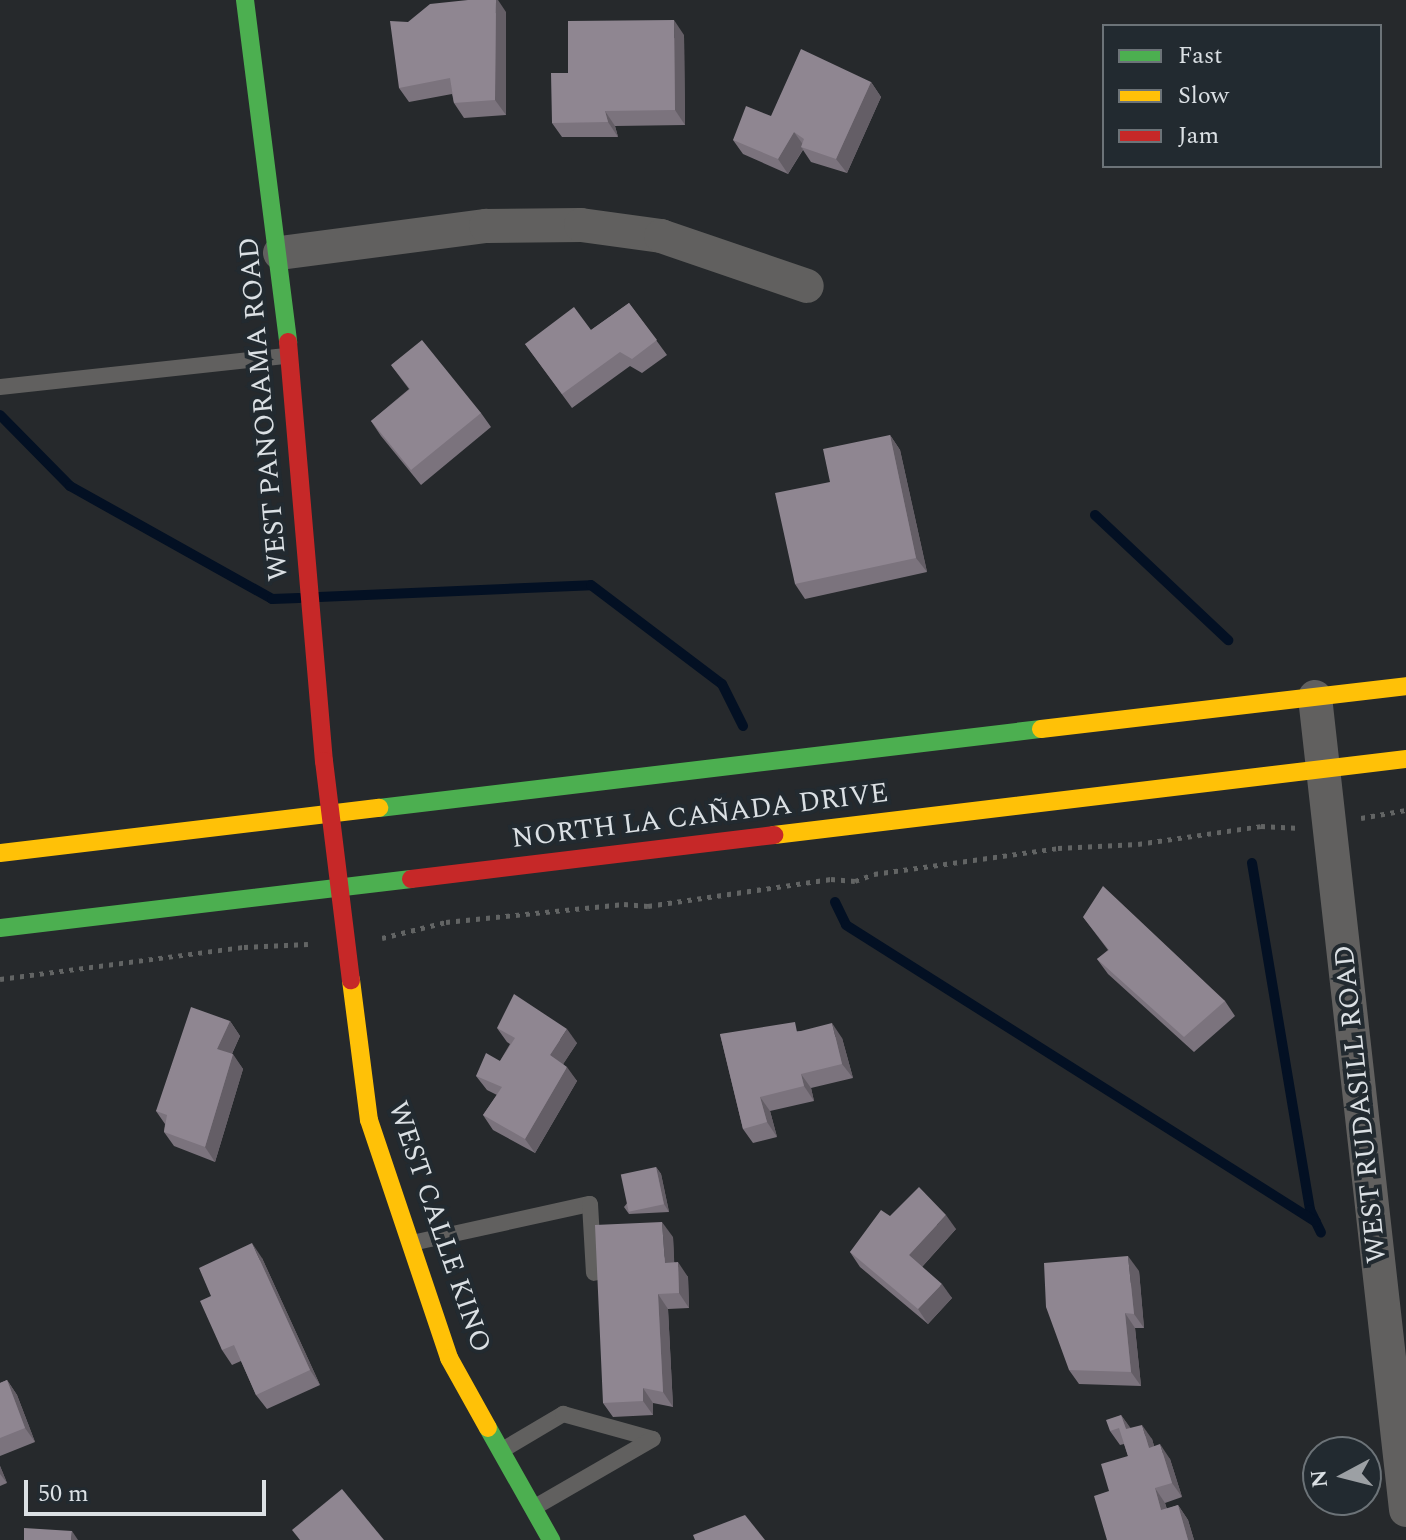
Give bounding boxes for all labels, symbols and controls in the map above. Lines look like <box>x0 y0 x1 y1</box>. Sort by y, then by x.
legend <box>1102 24 1382 168</box>
text: Fast <box>1178 38 1223 74</box>
text: Slow <box>1178 78 1229 114</box>
text: Jam <box>1178 118 1219 154</box>
street label: WEST PANORAMA ROAD <box>232 236 296 582</box>
street label: NORTH LA CAÑADA DRIVE <box>510 776 890 856</box>
street label: WEST RUDASILL ROAD <box>1328 943 1394 1265</box>
street label: WEST CALLE KINO <box>380 1097 498 1357</box>
north arrow <box>1302 1436 1382 1516</box>
scale bar <box>28 1464 270 1514</box>
text: N <box>1302 1468 1337 1490</box>
text: 50 m <box>38 1476 89 1512</box>

